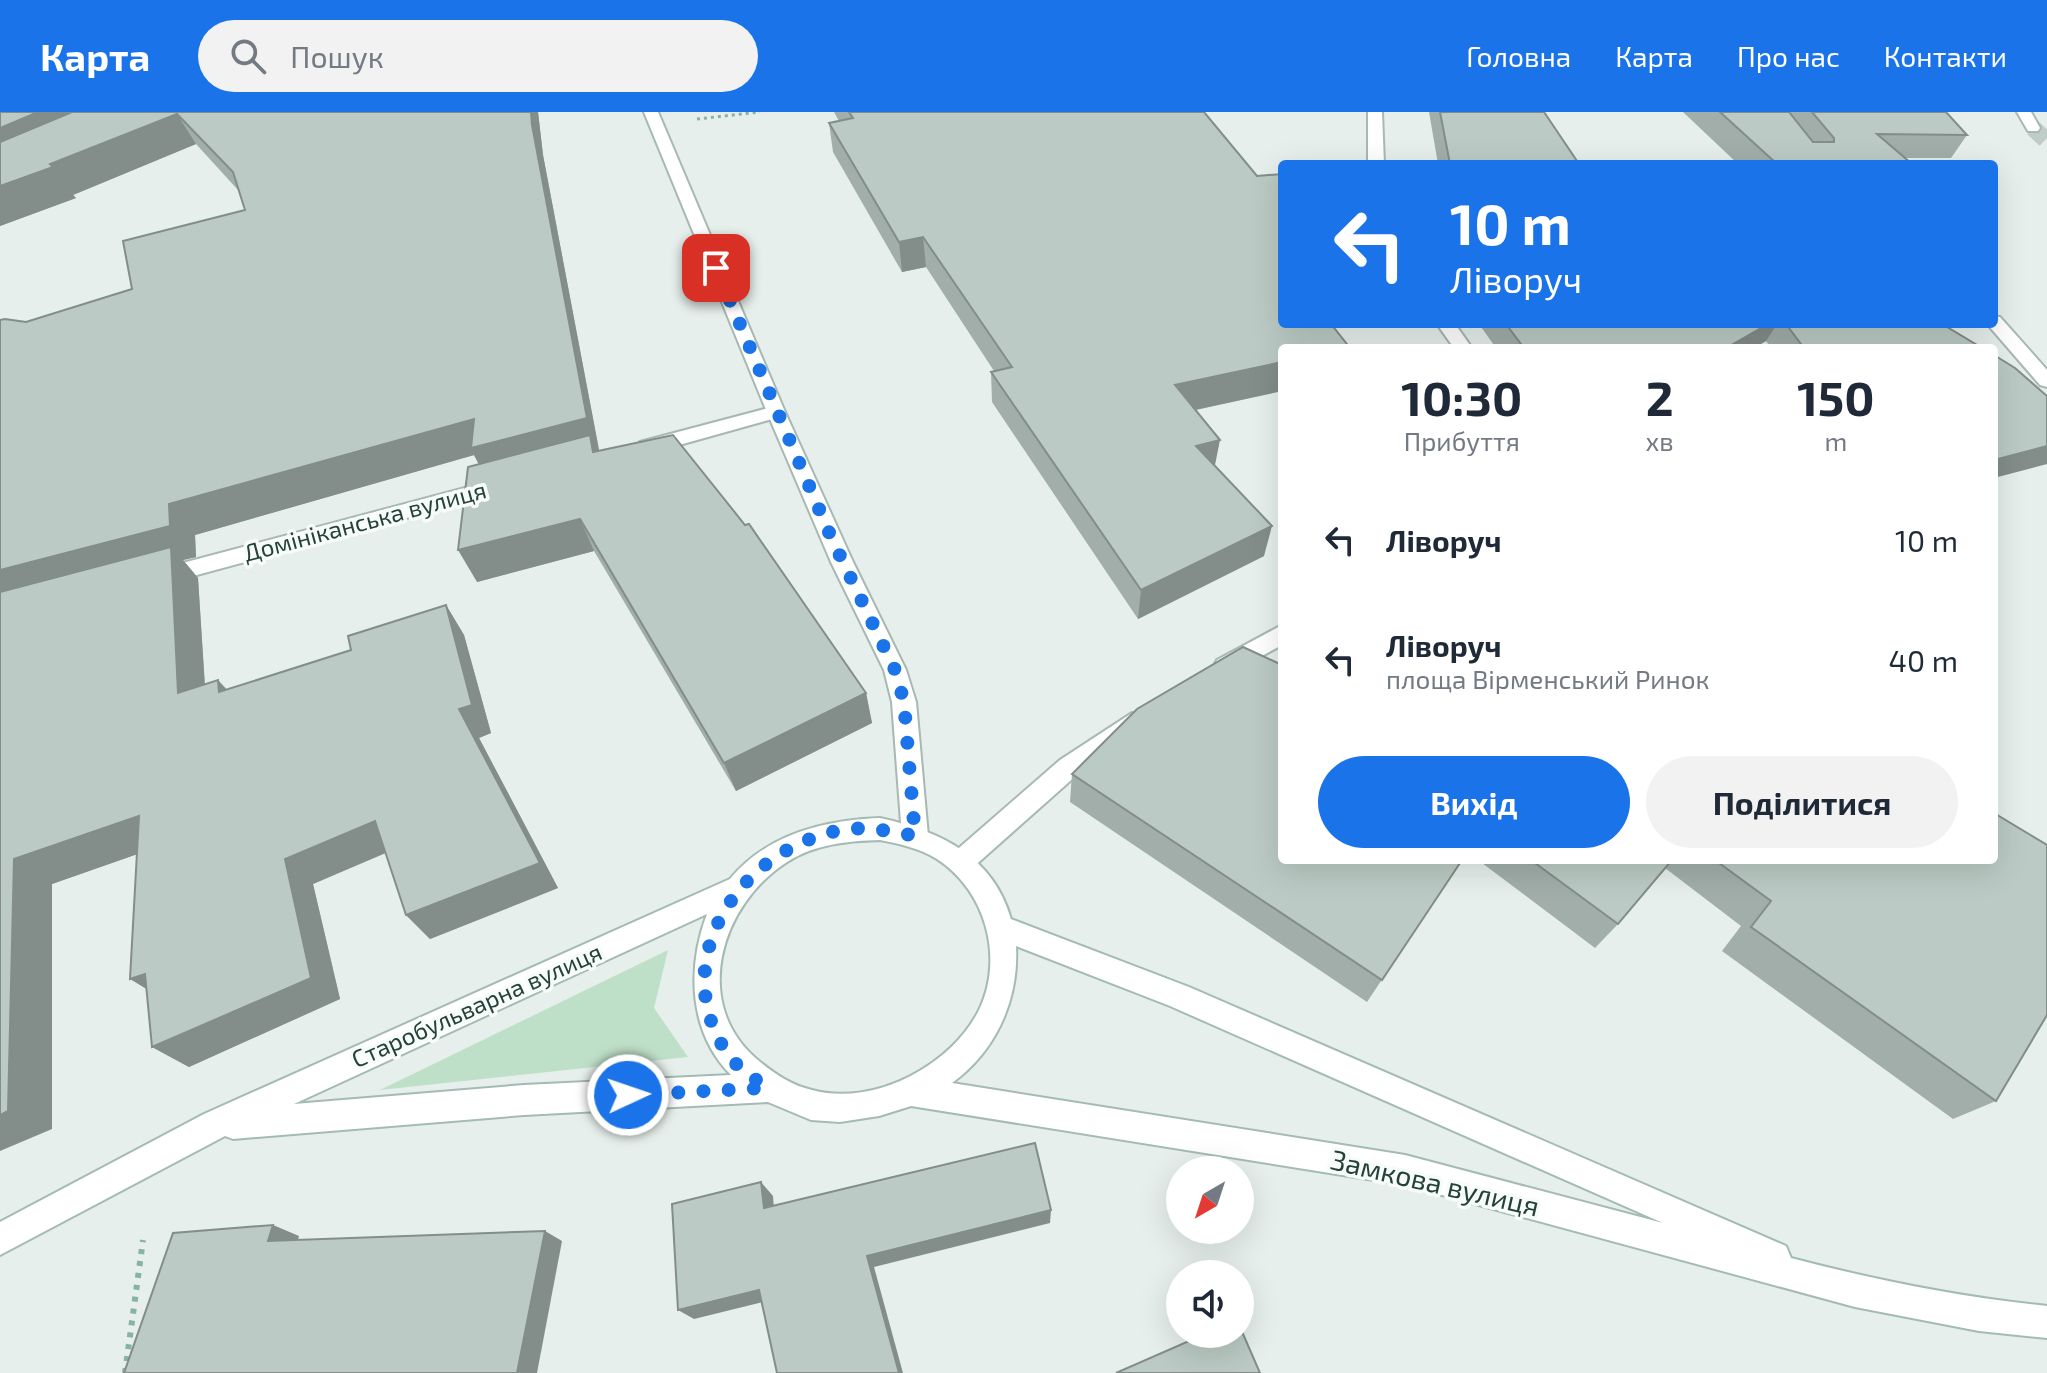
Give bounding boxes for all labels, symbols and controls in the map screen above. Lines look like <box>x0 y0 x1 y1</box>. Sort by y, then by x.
search box <box>198 20 758 92</box>
text: Карта <box>40 33 150 79</box>
icon: search <box>226 34 270 78</box>
text: Пошук <box>290 38 384 74</box>
text: Головна <box>1466 39 1571 73</box>
text: Карта <box>1615 39 1693 73</box>
text: Про нас <box>1737 39 1840 73</box>
text: Контакти <box>1884 39 2007 73</box>
text: 10 m <box>1450 189 1571 256</box>
icon: left <box>1318 192 1422 296</box>
pin <box>682 234 750 302</box>
icon: arrive <box>694 246 738 290</box>
text: Ліворуч <box>1450 257 1582 300</box>
text: 10:30 <box>1401 368 1522 426</box>
text: 2 <box>1646 368 1674 426</box>
text: 150 <box>1797 368 1875 426</box>
text: Прибуття <box>1404 425 1520 456</box>
text: хв <box>1646 425 1674 456</box>
text: m <box>1825 425 1847 456</box>
street label: Домініканська вулиця <box>240 474 489 568</box>
icon: left <box>1318 518 1362 562</box>
text: Ліворуч <box>1386 522 1502 558</box>
text: 10 m <box>1895 522 1958 558</box>
text: Ліворуч <box>1386 627 1502 663</box>
icon: left <box>1318 638 1362 682</box>
text: 40 m <box>1888 642 1958 678</box>
text: площа Вірменський Ринок <box>1386 663 1710 694</box>
button: Вихід <box>1318 756 1630 848</box>
button: Поділитися <box>1646 756 1958 848</box>
street label: Старобульварна вулиця <box>347 936 606 1074</box>
position arrow <box>586 1053 670 1137</box>
street label: Замкова вулиця <box>1328 1141 1543 1223</box>
north arrow <box>1166 1156 1254 1244</box>
map controls <box>1166 1156 1254 1348</box>
button: sound <box>1166 1260 1254 1348</box>

